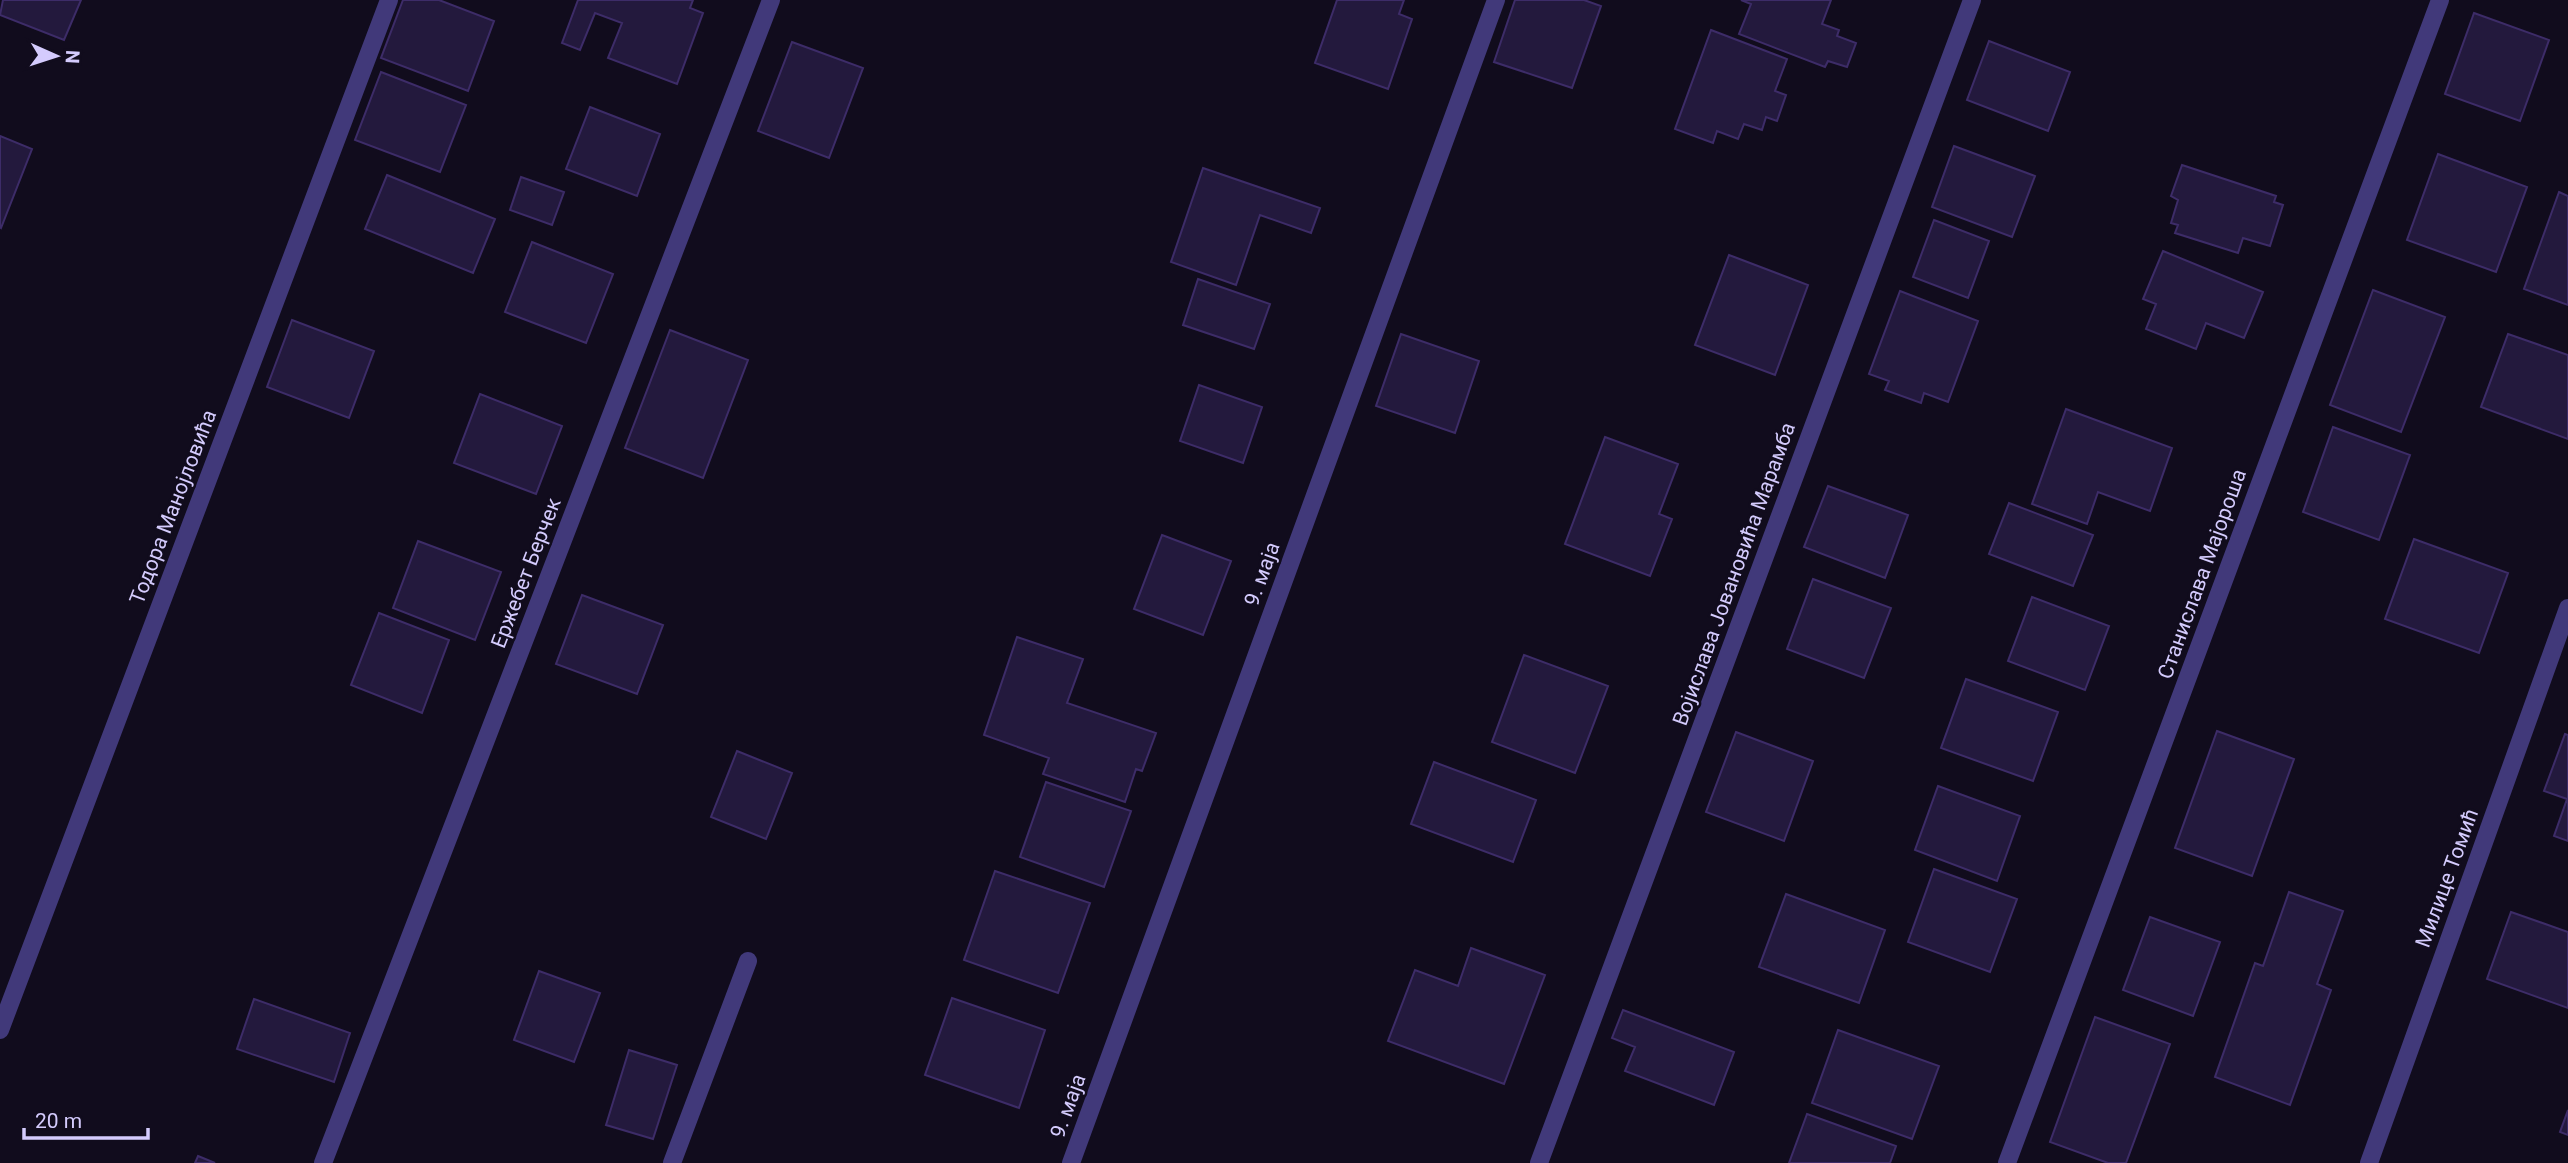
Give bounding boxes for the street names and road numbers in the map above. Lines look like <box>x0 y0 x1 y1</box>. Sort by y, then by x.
street label: Тодора Манојловића <box>125 406 221 608</box>
street label: Војислава Јовановића Марамба <box>1668 419 1800 729</box>
street label: Станислава Мајороша <box>2153 466 2251 682</box>
street label: Ержебет Берчек <box>486 494 566 651</box>
street label: 9. маја <box>1239 539 1285 609</box>
street label: Милице Томић <box>2411 805 2483 951</box>
street label: 9. маја <box>1045 1071 1091 1141</box>

